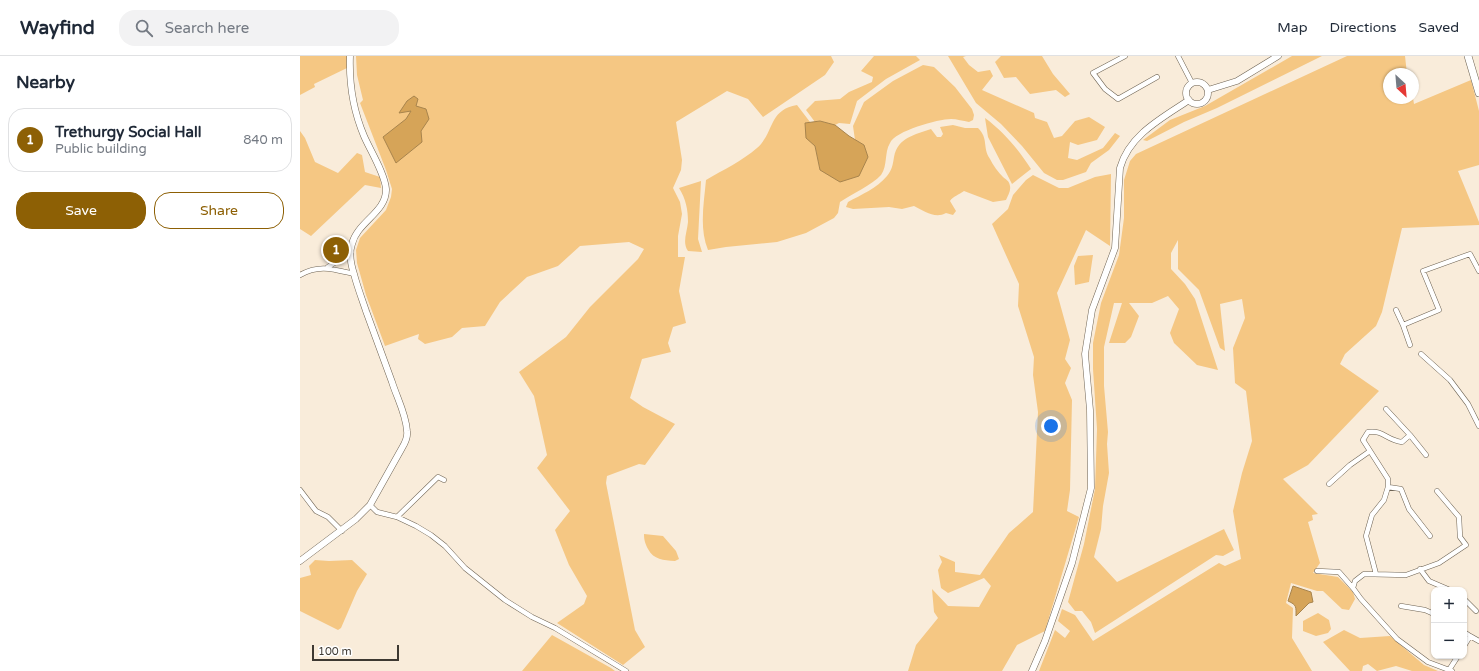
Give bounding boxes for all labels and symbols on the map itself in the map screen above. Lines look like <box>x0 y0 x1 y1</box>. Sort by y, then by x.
north arrow <box>1383 68 1419 104</box>
pin: 1 <box>323 235 349 265</box>
your location <box>1041 416 1061 436</box>
scale bar <box>312 643 399 662</box>

